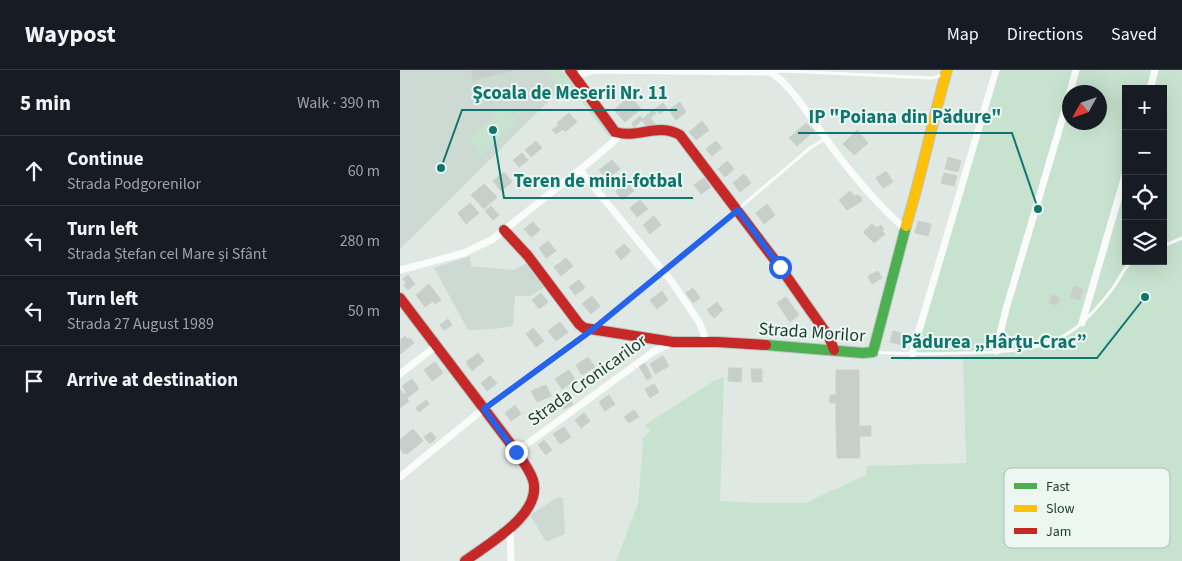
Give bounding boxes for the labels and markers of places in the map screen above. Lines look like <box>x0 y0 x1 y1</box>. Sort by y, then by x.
callout: Şcoala de Meserii Nr. 11 <box>462 76 677 110</box>
callout: IP "Poiana din Pădure" <box>798 99 1012 133</box>
callout: Teren de mini-fotbal <box>504 164 693 198</box>
callout: Pădurea „Hârțu-Crac” <box>891 324 1097 358</box>

